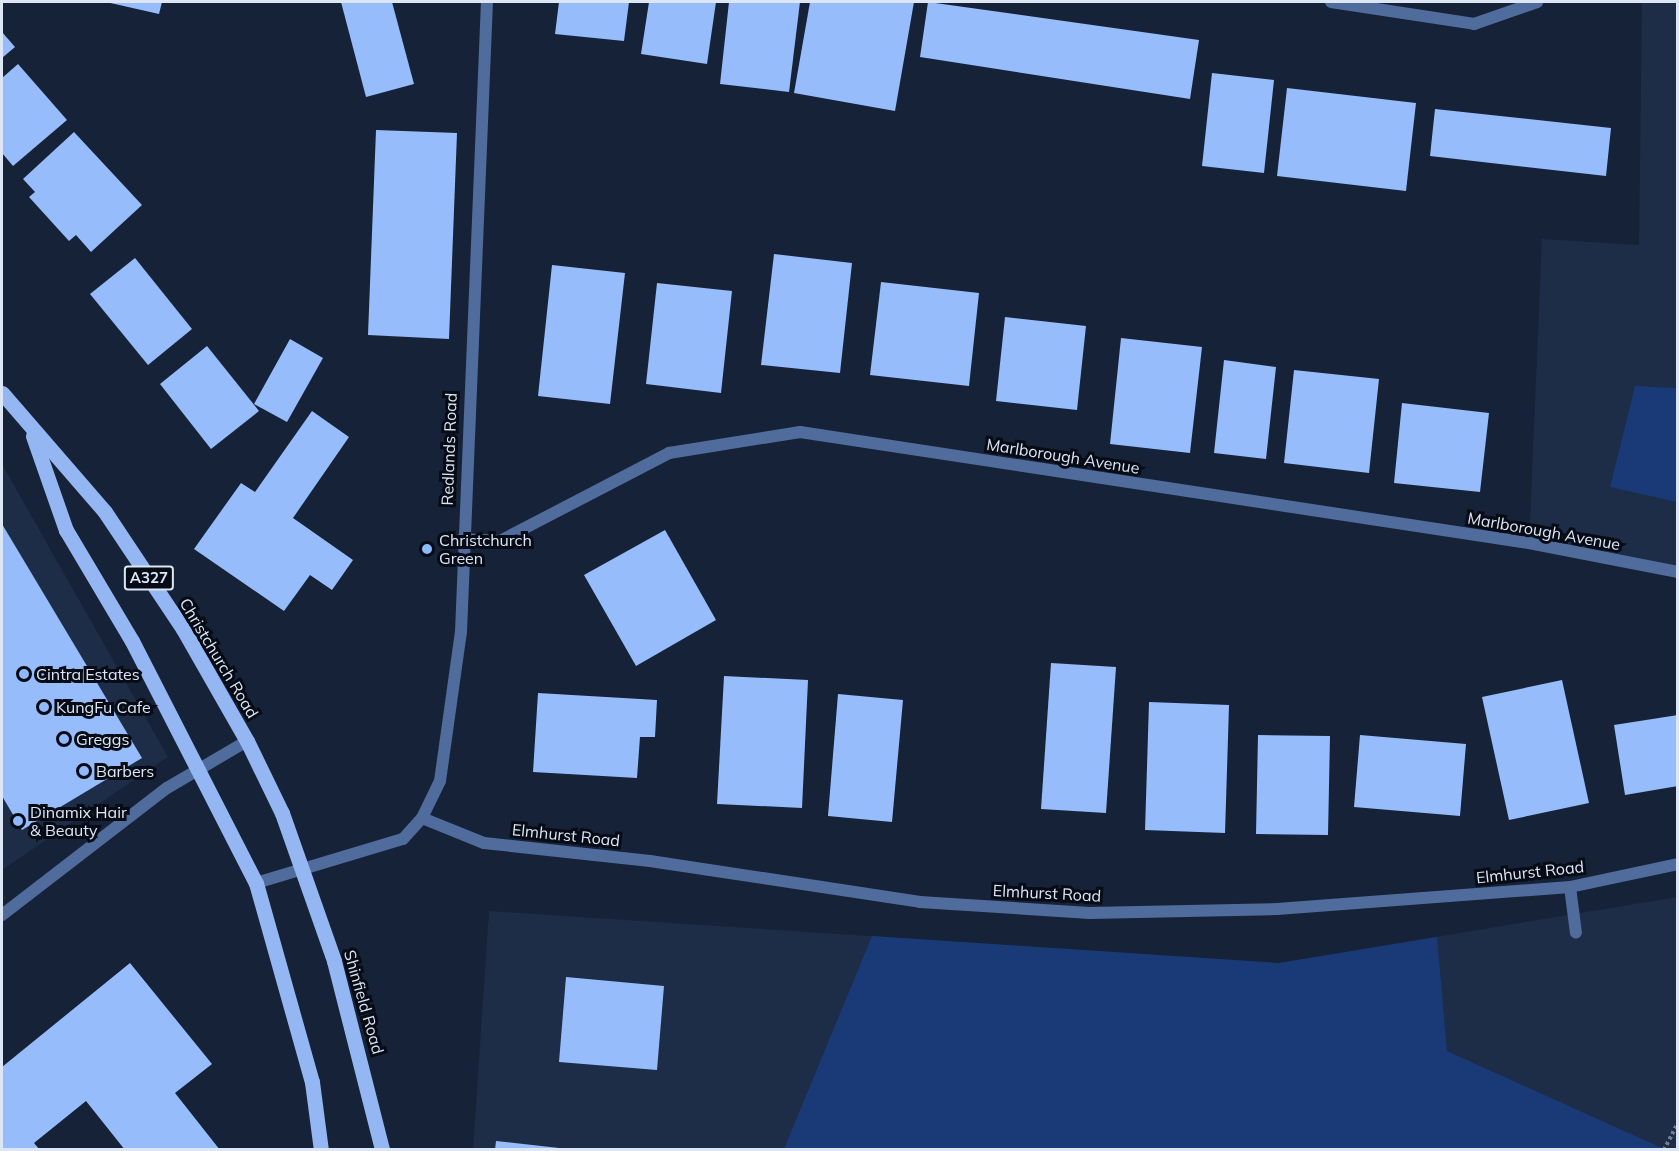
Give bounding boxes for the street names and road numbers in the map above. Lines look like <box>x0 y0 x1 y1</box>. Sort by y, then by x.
street label: Redlands Road <box>437 392 461 506</box>
street label: Marlborough Avenue <box>985 434 1141 478</box>
street label: Marlborough Avenue <box>1466 508 1622 554</box>
road number: A327 <box>124 566 174 590</box>
street label: Christchurch Road <box>176 595 262 721</box>
street label: Elmhurst Road <box>511 820 621 850</box>
street label: Elmhurst Road <box>1475 857 1585 887</box>
street label: Elmhurst Road <box>992 881 1102 905</box>
street label: Shinfield Road <box>340 948 388 1056</box>

